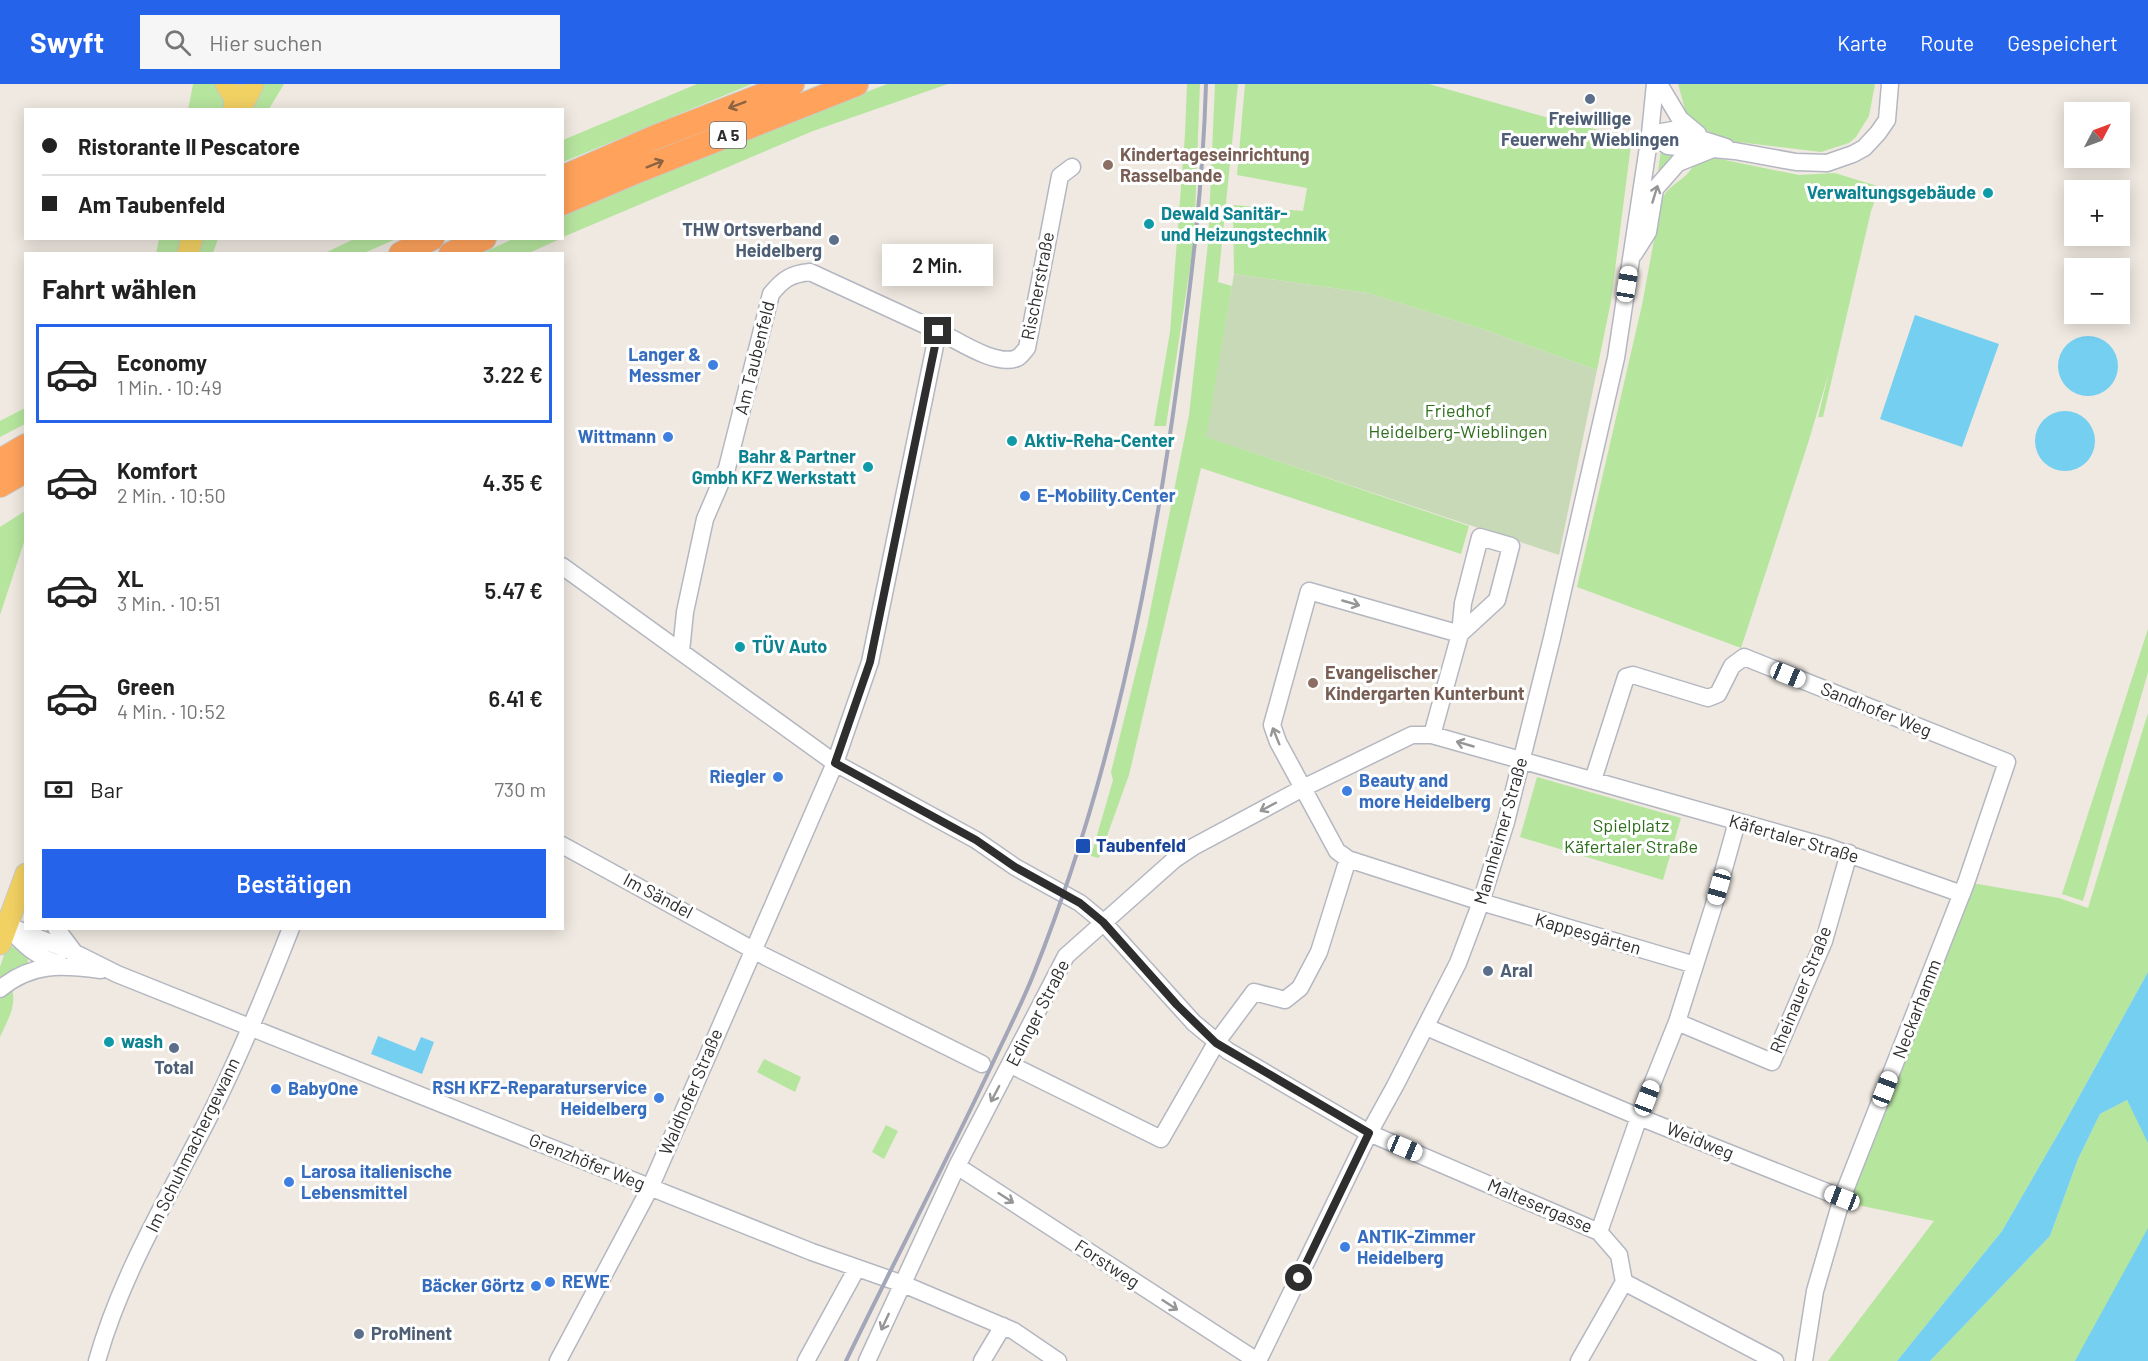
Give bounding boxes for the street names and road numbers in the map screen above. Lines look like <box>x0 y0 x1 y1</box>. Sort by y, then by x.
road number: A 5 <box>710 122 746 148</box>
street label: Rischerstraße <box>1016 230 1058 342</box>
street label: Am Taubenfeld <box>729 299 779 417</box>
street label: Sandhofer Weg <box>1818 677 1935 741</box>
street label: Mannheimer Straße <box>1468 755 1532 907</box>
street label: Käfertaler Straße <box>1727 809 1862 867</box>
street label: Im Sändel <box>620 868 697 923</box>
street label: Kappesgärten <box>1533 907 1644 959</box>
street label: Rheinauer Straße <box>1765 923 1836 1057</box>
street label: Edinger Straße <box>1001 956 1073 1070</box>
street label: Neckarhamm <box>1887 956 1945 1061</box>
street label: Waldhofer Straße <box>654 1025 727 1158</box>
street label: Im Schuhmachergewann <box>140 1054 244 1235</box>
street label: Weidweg <box>1663 1117 1737 1164</box>
street label: Grenzhöfer Weg <box>526 1128 649 1194</box>
street label: Maltesergasse <box>1485 1173 1596 1237</box>
street label: Forstweg <box>1071 1234 1144 1292</box>

